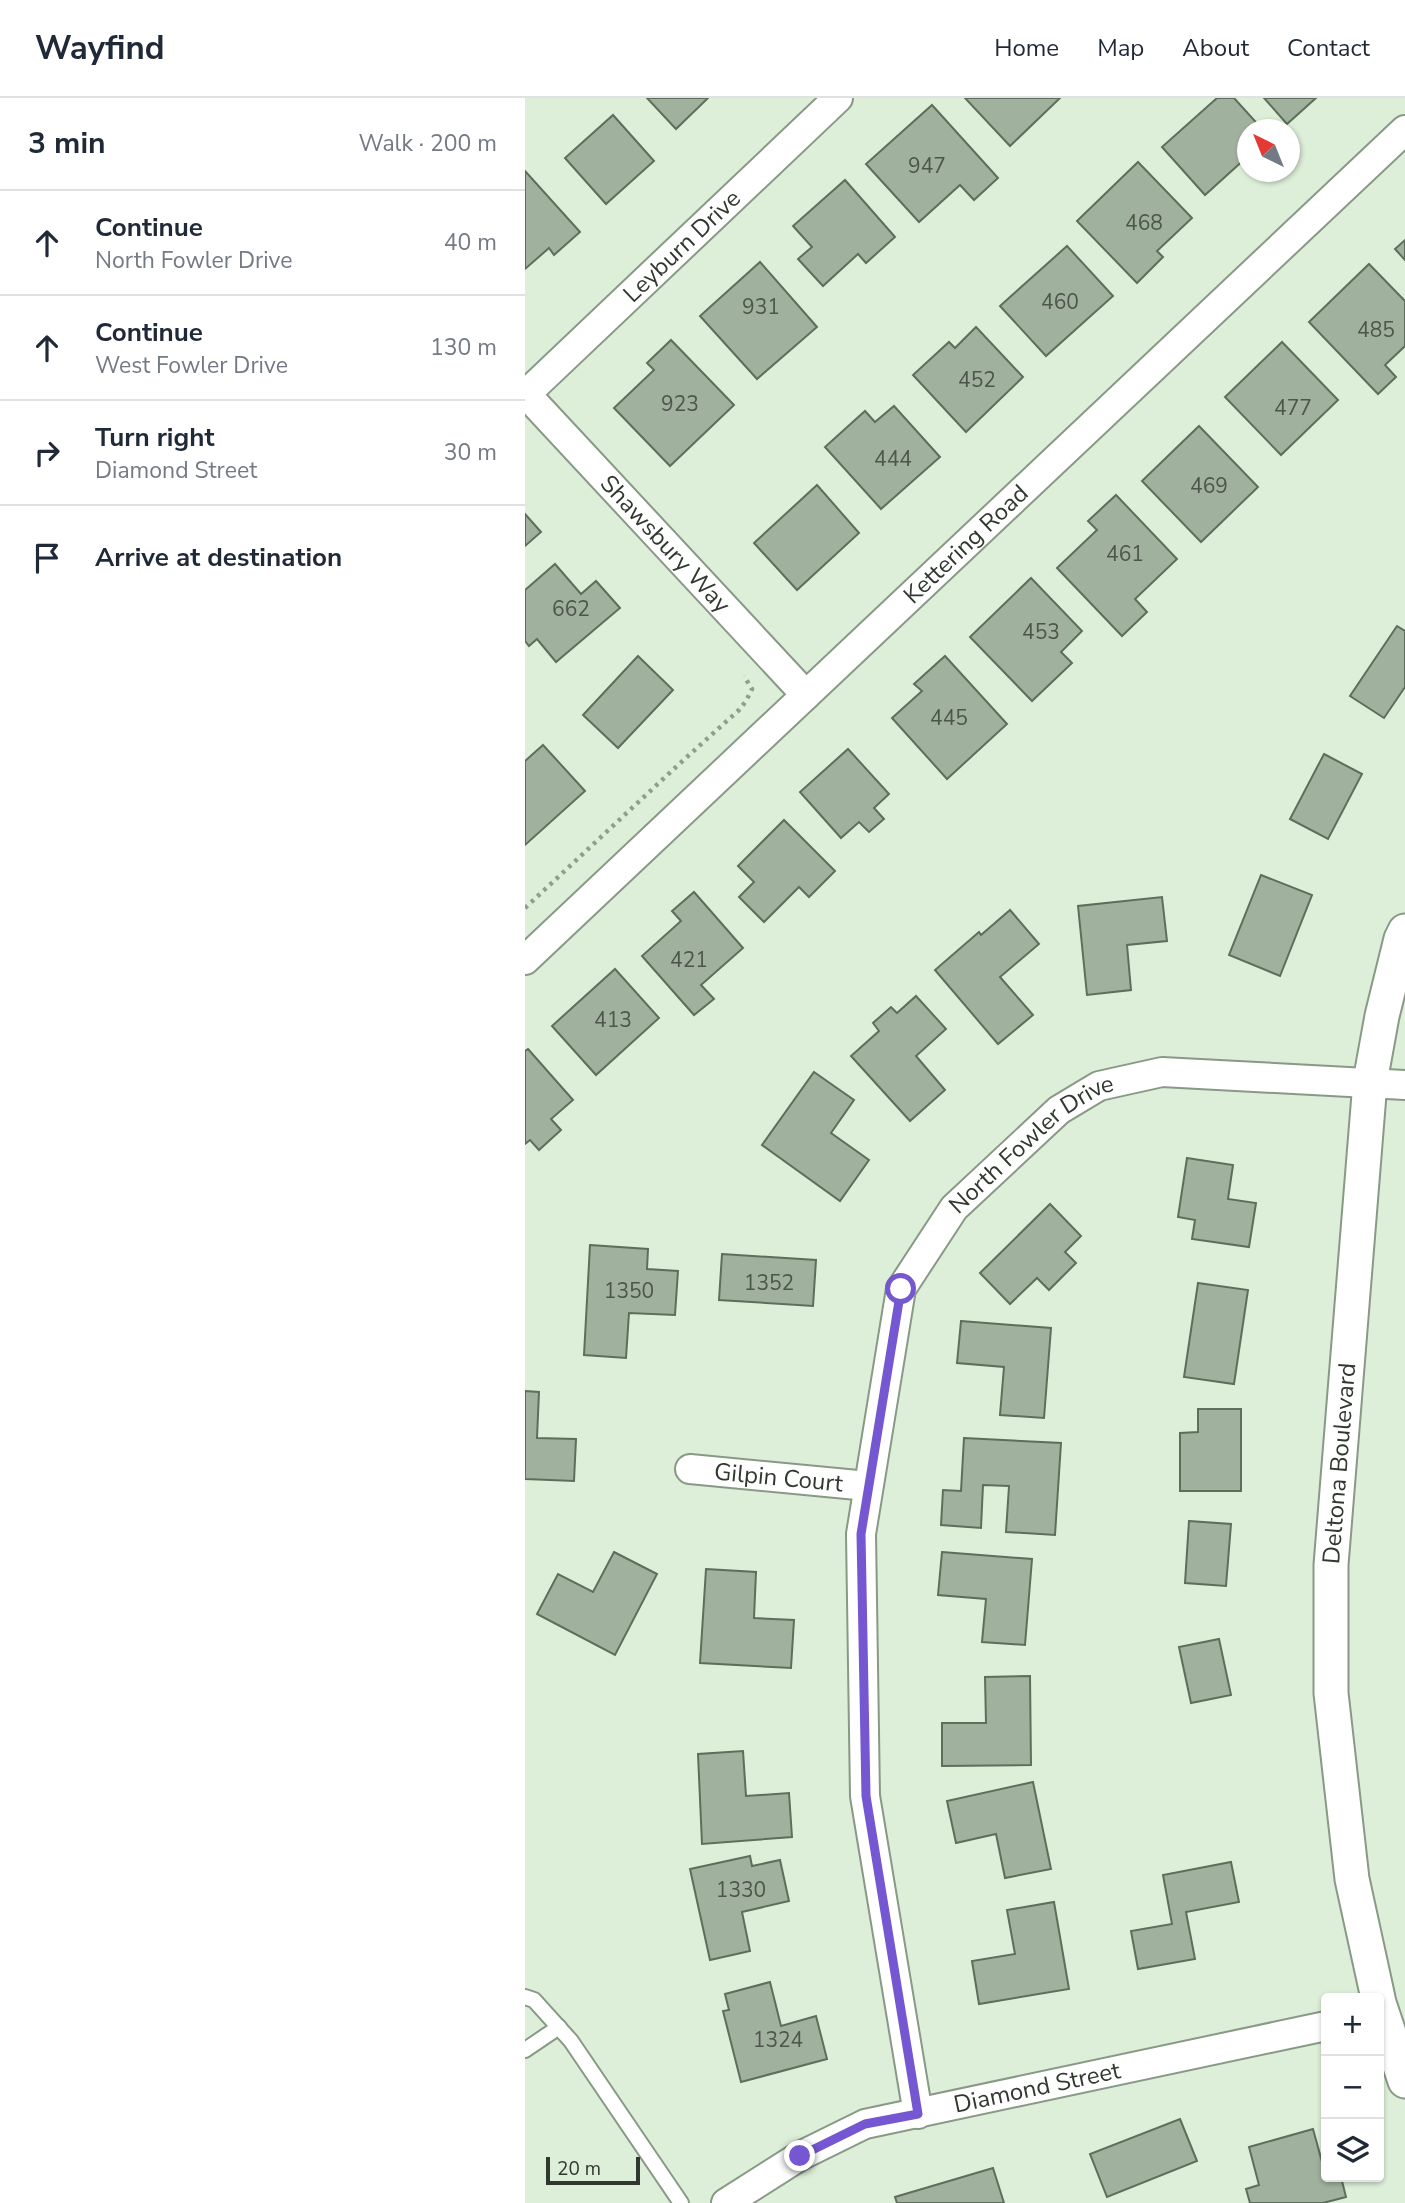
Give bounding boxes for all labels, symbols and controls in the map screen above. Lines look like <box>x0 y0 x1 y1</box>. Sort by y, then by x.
text: Wayfind <box>35 26 165 71</box>
text: Home <box>994 32 1059 64</box>
text: Map <box>1097 32 1144 64</box>
text: About <box>1182 32 1249 64</box>
text: Contact <box>1287 32 1370 64</box>
north arrow <box>1237 119 1300 182</box>
text: 3 min <box>28 123 106 164</box>
text: Walk · 200 m <box>358 128 497 159</box>
house number: 947 <box>908 152 946 180</box>
street label: Leyburn Drive <box>616 183 748 309</box>
house number: 468 <box>1125 209 1163 237</box>
text: Continue <box>95 210 203 245</box>
icon: ahead <box>28 224 66 262</box>
text: 40 m <box>444 227 497 258</box>
text: North Fowler Drive <box>95 245 292 276</box>
house number: 460 <box>1041 288 1079 316</box>
house number: 931 <box>742 293 780 321</box>
text: Continue <box>95 315 203 350</box>
house number: 485 <box>1357 316 1395 344</box>
icon: ahead <box>28 329 66 367</box>
text: 130 m <box>430 332 497 363</box>
text: West Fowler Drive <box>95 350 288 381</box>
house number: 452 <box>958 366 996 394</box>
house number: 923 <box>661 390 699 418</box>
house number: 477 <box>1274 394 1312 422</box>
text: Turn right <box>95 420 214 455</box>
icon: right <box>28 434 66 472</box>
text: 30 m <box>444 437 497 468</box>
house number: 444 <box>874 445 912 473</box>
text: Diamond Street <box>95 455 257 486</box>
street label: Shawsbury Way <box>593 468 738 620</box>
house number: 469 <box>1190 472 1228 500</box>
street label: Kettering Road <box>896 477 1035 611</box>
icon: arrive <box>28 539 66 577</box>
text: Arrive at destination <box>95 540 342 575</box>
house number: 461 <box>1106 540 1144 568</box>
house number: 662 <box>552 595 590 623</box>
house number: 453 <box>1022 618 1060 646</box>
house number: 445 <box>930 704 968 732</box>
house number: 421 <box>670 946 708 974</box>
house number: 413 <box>594 1006 632 1034</box>
street label: North Fowler Drive <box>942 1067 1116 1221</box>
house number: 1352 <box>744 1269 794 1297</box>
route start <box>885 1273 916 1304</box>
house number: 1350 <box>604 1277 654 1305</box>
street label: Deltona Boulevard <box>1315 1362 1363 1565</box>
street label: Gilpin Court <box>713 1455 845 1500</box>
house number: 1330 <box>716 1876 766 1904</box>
map controls <box>1321 1993 1384 2182</box>
button: + <box>1321 1993 1384 2056</box>
house number: 1324 <box>753 2026 803 2054</box>
street label: Diamond Street <box>951 2054 1124 2121</box>
button: − <box>1321 2056 1384 2119</box>
button: layers <box>1321 2119 1384 2182</box>
route end <box>784 2140 815 2171</box>
scale bar <box>546 2154 641 2186</box>
text: 20 m <box>557 2156 601 2182</box>

